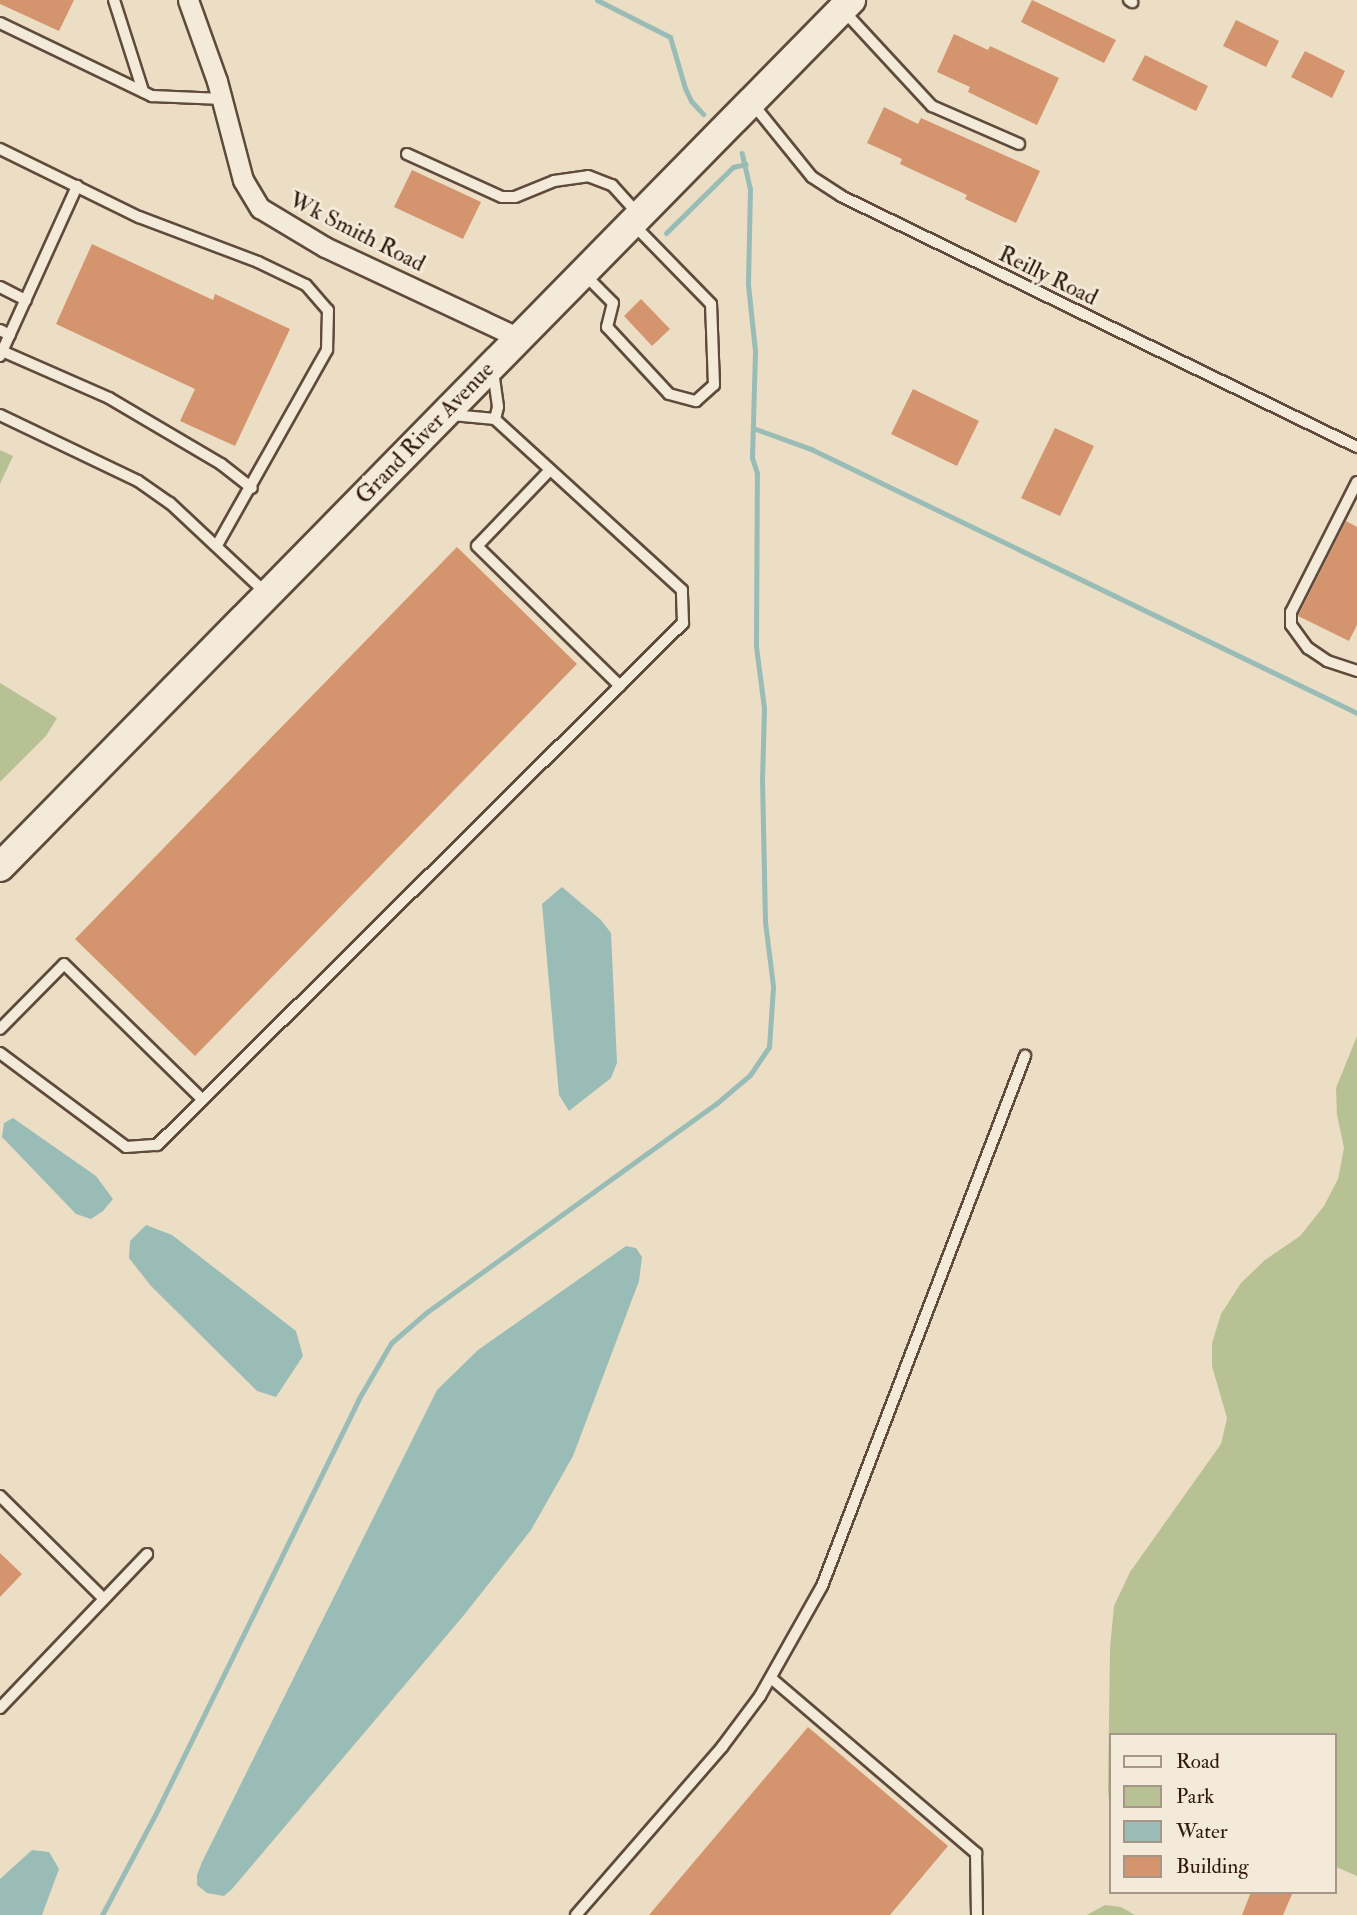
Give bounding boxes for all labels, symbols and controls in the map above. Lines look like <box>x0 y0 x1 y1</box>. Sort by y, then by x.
street label: Wk Smith Road <box>285 186 429 278</box>
street label: Reilly Road <box>994 240 1102 312</box>
street label: Grand River Avenue <box>350 356 500 510</box>
legend <box>1108 1733 1336 1894</box>
text: Road <box>1176 1748 1220 1775</box>
text: Park <box>1176 1783 1214 1810</box>
text: Water <box>1176 1818 1228 1845</box>
text: Building <box>1176 1853 1249 1880</box>

